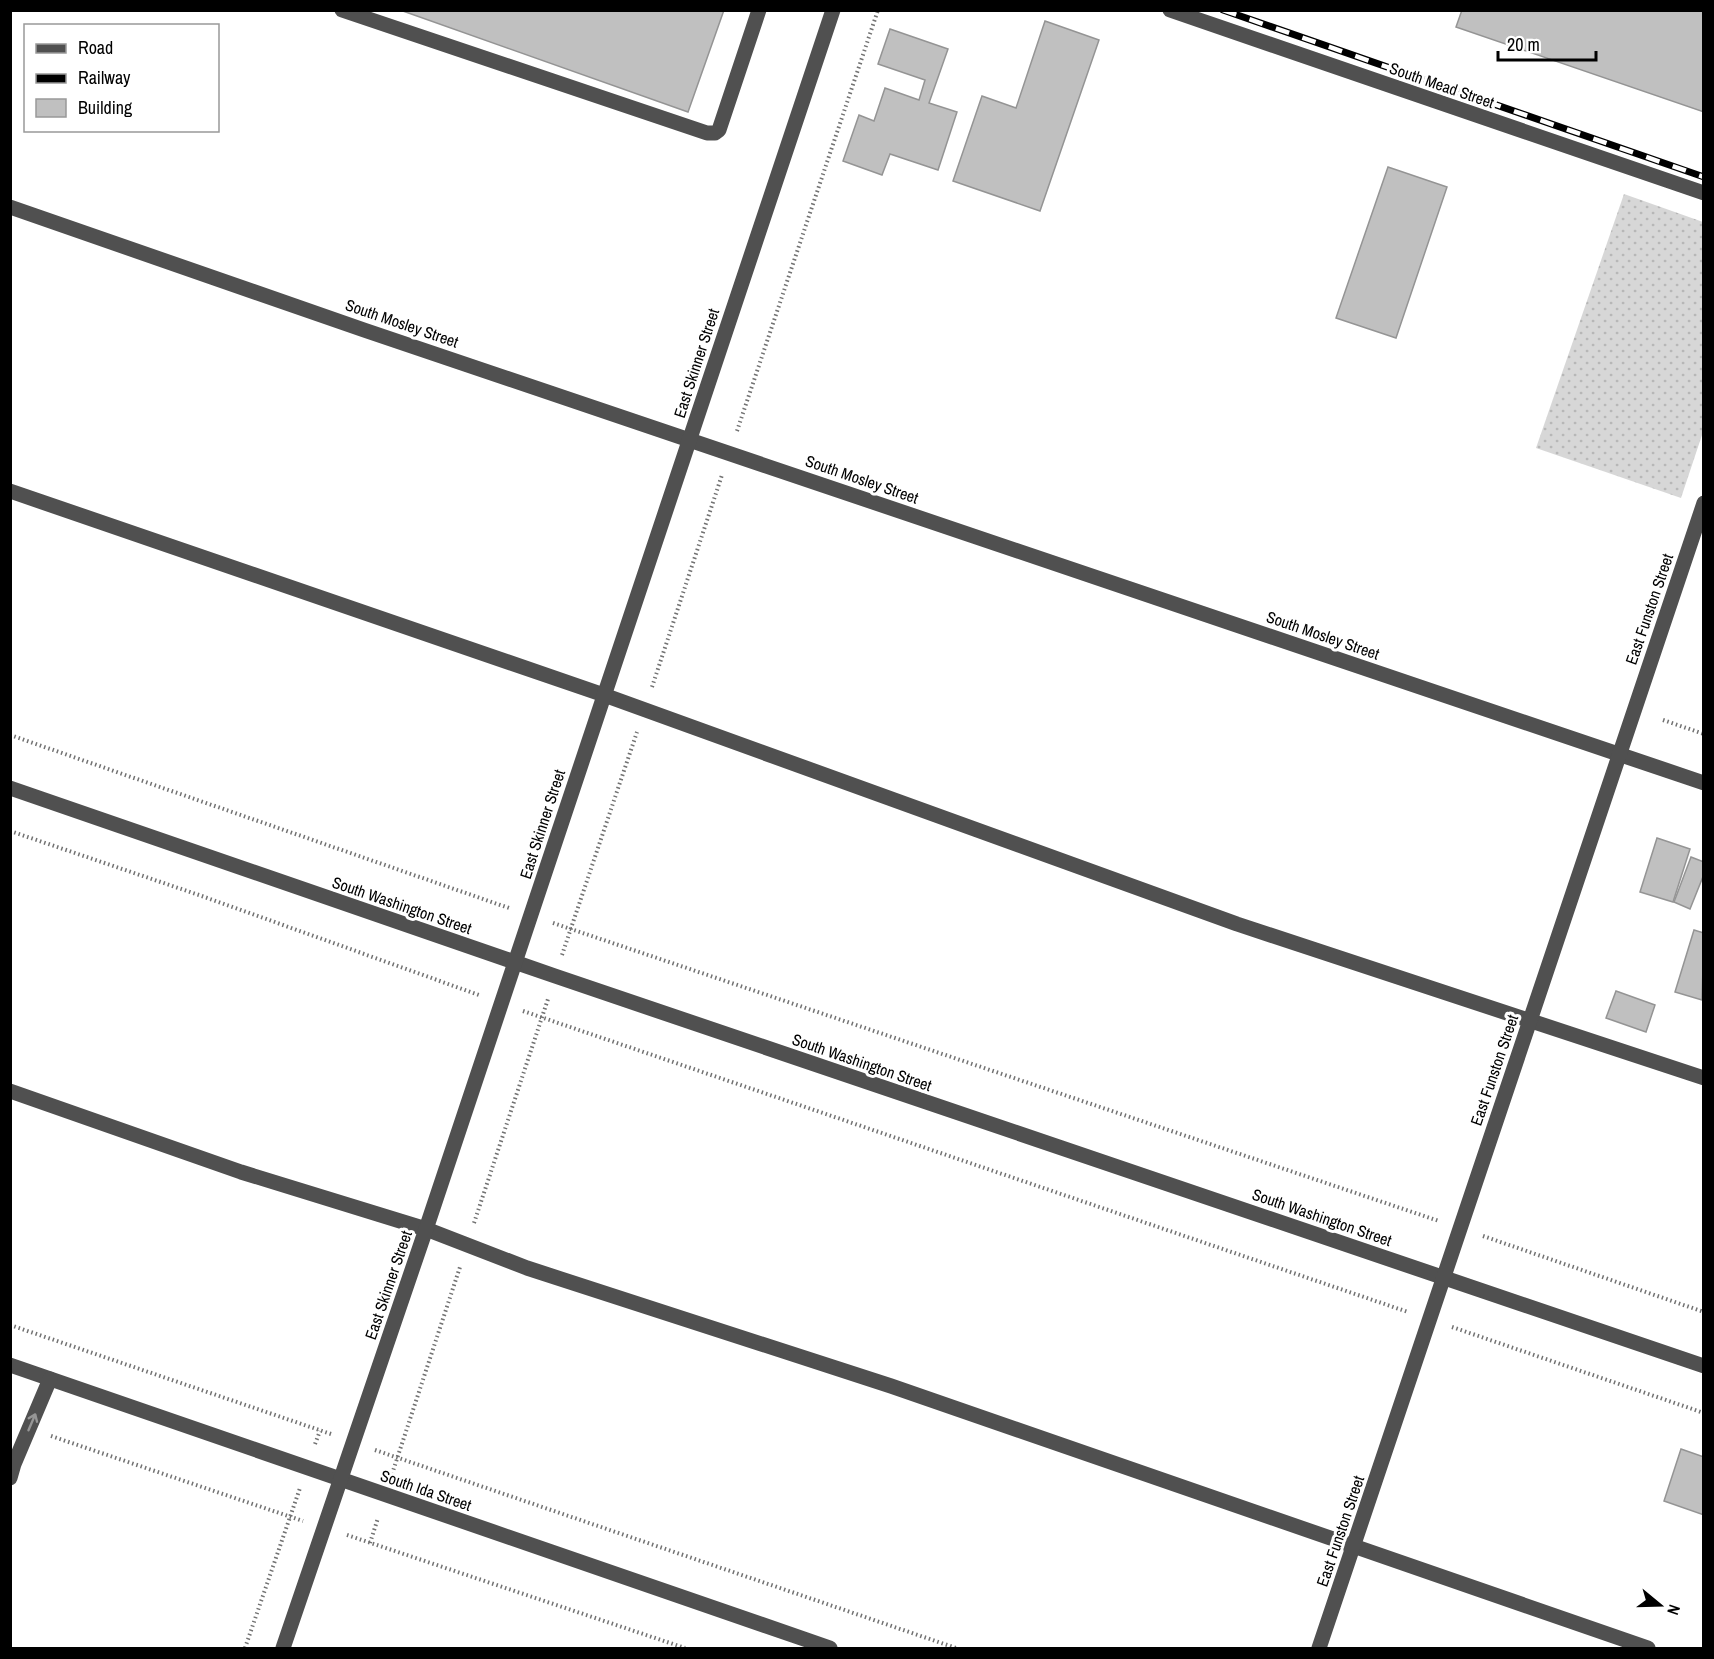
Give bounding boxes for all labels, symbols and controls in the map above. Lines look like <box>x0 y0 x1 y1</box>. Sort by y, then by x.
legend <box>24 24 219 132</box>
scale bar <box>1498 24 1596 62</box>
text: 20 m <box>1507 32 1540 57</box>
text: Road <box>78 35 113 60</box>
street label: South Mead Street <box>1387 57 1498 113</box>
text: Railway <box>78 65 131 90</box>
text: Building <box>78 95 133 120</box>
street label: South Mosley Street <box>343 293 462 353</box>
street label: East Skinner Street <box>668 305 724 421</box>
street label: South Mosley Street <box>803 449 922 509</box>
street label: East Funston Street <box>1620 550 1678 667</box>
street label: South Mosley Street <box>1264 605 1383 665</box>
street label: East Skinner Street <box>514 766 570 882</box>
street label: South Washington Street <box>329 871 475 939</box>
street label: East Funston Street <box>1465 1011 1523 1128</box>
street label: South Washington Street <box>789 1028 935 1096</box>
street label: South Washington Street <box>1249 1183 1395 1251</box>
street label: East Skinner Street <box>359 1227 417 1342</box>
one-way arrow <box>27 1413 38 1431</box>
street label: South Ida Street <box>378 1464 475 1516</box>
street label: East Funston Street <box>1311 1472 1369 1589</box>
north arrow <box>1630 1575 1690 1635</box>
text: N <box>1662 1602 1686 1618</box>

